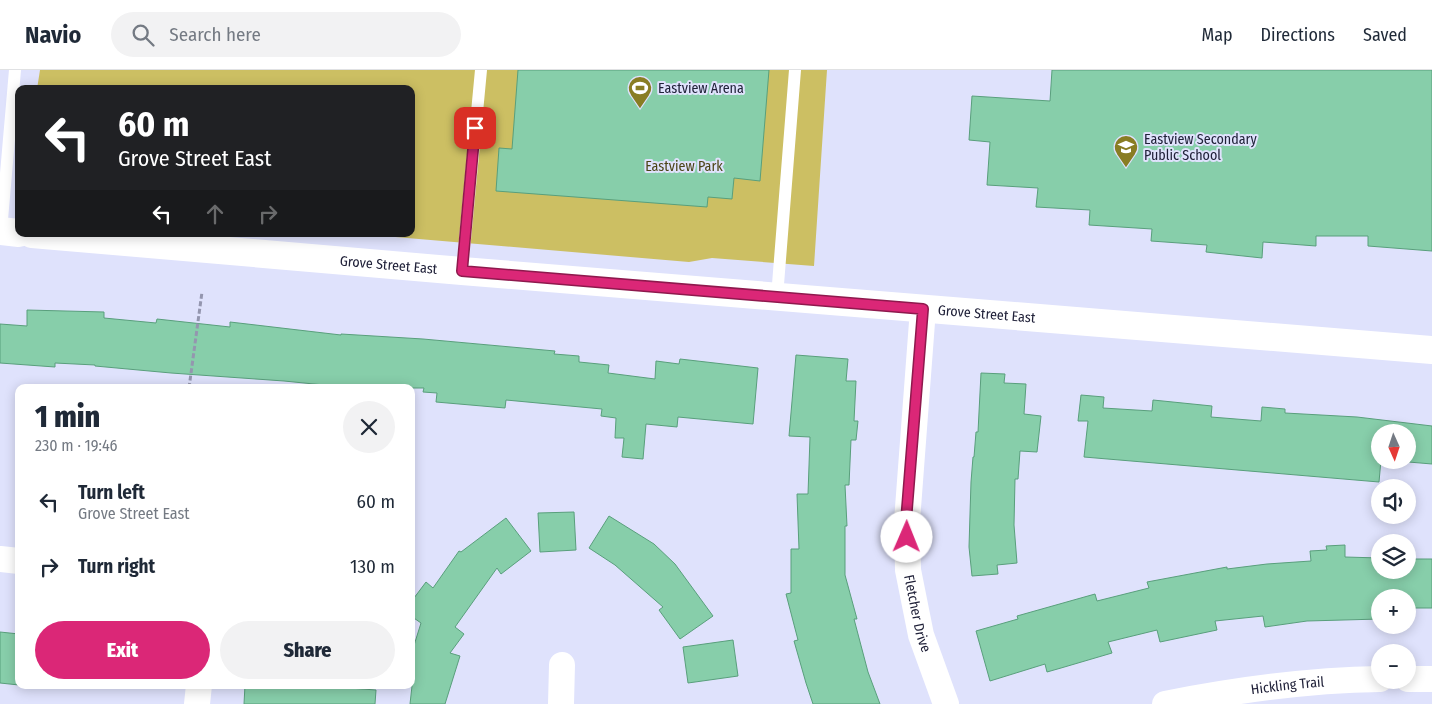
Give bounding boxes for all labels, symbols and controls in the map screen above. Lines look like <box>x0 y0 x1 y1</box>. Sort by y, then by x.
search box <box>111 12 461 57</box>
text: Navio <box>25 21 81 49</box>
icon: search <box>129 21 157 49</box>
text: Search here <box>169 23 261 46</box>
text: Map <box>1201 24 1233 46</box>
text: Directions <box>1261 24 1335 46</box>
text: Saved <box>1363 24 1407 46</box>
sports icon: Eastview Arena <box>627 75 653 109</box>
place label: Eastview Arena <box>658 80 744 97</box>
text: 60 m <box>118 103 189 145</box>
icon: left <box>35 105 100 170</box>
pin <box>454 107 496 149</box>
icon: arrive <box>461 114 489 142</box>
place label: Eastview Secondary Public School <box>1144 131 1257 164</box>
school or university icon: Eastview Secondary Public School <box>1113 134 1139 168</box>
text: Grove Street East <box>118 145 271 172</box>
park label: Eastview Park <box>645 158 723 175</box>
icon: left <box>148 200 176 228</box>
icon: ahead <box>201 200 229 228</box>
icon: right <box>254 200 282 228</box>
street label: Grove Street East <box>339 252 439 277</box>
street label: Grove Street East <box>937 301 1036 326</box>
text: 1 min <box>35 399 100 435</box>
button: close <box>343 401 395 453</box>
north arrow <box>1371 424 1416 469</box>
map controls <box>1371 424 1416 689</box>
text: 230 m · 19:46 <box>35 436 118 455</box>
button: sound <box>1371 479 1416 524</box>
text: Turn left <box>78 481 145 504</box>
icon: left <box>35 488 63 516</box>
text: 60 m <box>357 490 395 513</box>
text: Grove Street East <box>78 504 190 523</box>
position arrow <box>880 510 932 562</box>
button: layers <box>1371 534 1416 579</box>
icon: right <box>35 553 63 581</box>
text: Turn right <box>78 555 155 578</box>
text: 130 m <box>350 555 395 578</box>
street label: Fletcher Drive <box>901 573 935 655</box>
button: + <box>1371 589 1416 634</box>
button: Exit <box>35 621 210 679</box>
button: Share <box>220 621 395 679</box>
button: − <box>1371 644 1416 689</box>
street label: Hickling Trail <box>1250 673 1325 698</box>

